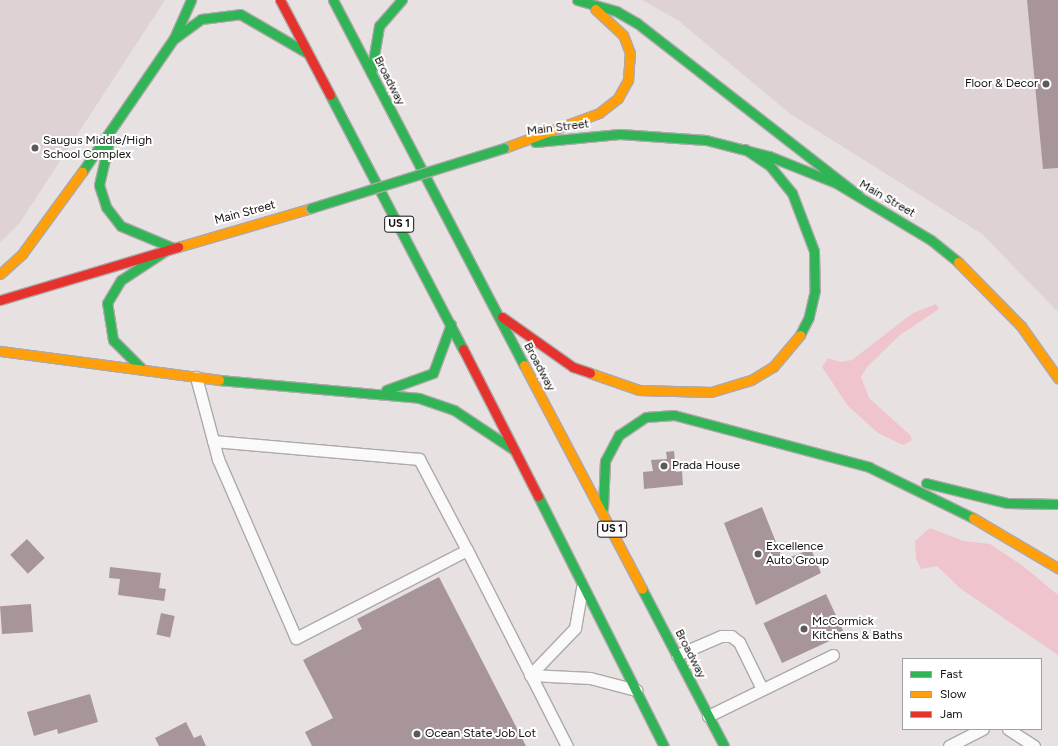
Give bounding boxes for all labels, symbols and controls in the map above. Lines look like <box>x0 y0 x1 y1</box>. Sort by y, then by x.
street label: Broadway <box>371 54 407 108</box>
place label: Floor & Decor <box>965 77 1038 91</box>
marker: Floor & Decor <box>1041 79 1051 89</box>
street label: Main Street <box>526 117 590 139</box>
place label: Saugus Middle/High School Complex <box>43 134 152 162</box>
marker: Saugus Middle/High School Complex <box>30 143 40 153</box>
street label: Main Street <box>856 177 918 221</box>
street label: Main Street <box>213 198 277 228</box>
road number: US 1 <box>384 215 414 233</box>
street label: Broadway <box>520 340 558 394</box>
place label: Prada House <box>672 459 740 473</box>
marker: Prada House <box>659 461 669 471</box>
road number: US 1 <box>597 520 627 538</box>
place label: Excellence Auto Group <box>766 540 829 568</box>
marker: Excellence Auto Group <box>753 549 763 559</box>
place label: McCormick Kitchens & Baths <box>812 615 903 643</box>
marker: McCormick Kitchens & Baths <box>799 624 809 634</box>
street label: Broadway <box>672 627 708 681</box>
legend <box>902 658 1042 730</box>
text: Fast <box>940 667 963 681</box>
text: Slow <box>940 687 966 701</box>
text: Jam <box>940 707 963 721</box>
place label: Ocean State Job Lot <box>425 727 536 741</box>
marker: Ocean State Job Lot <box>412 729 422 739</box>

